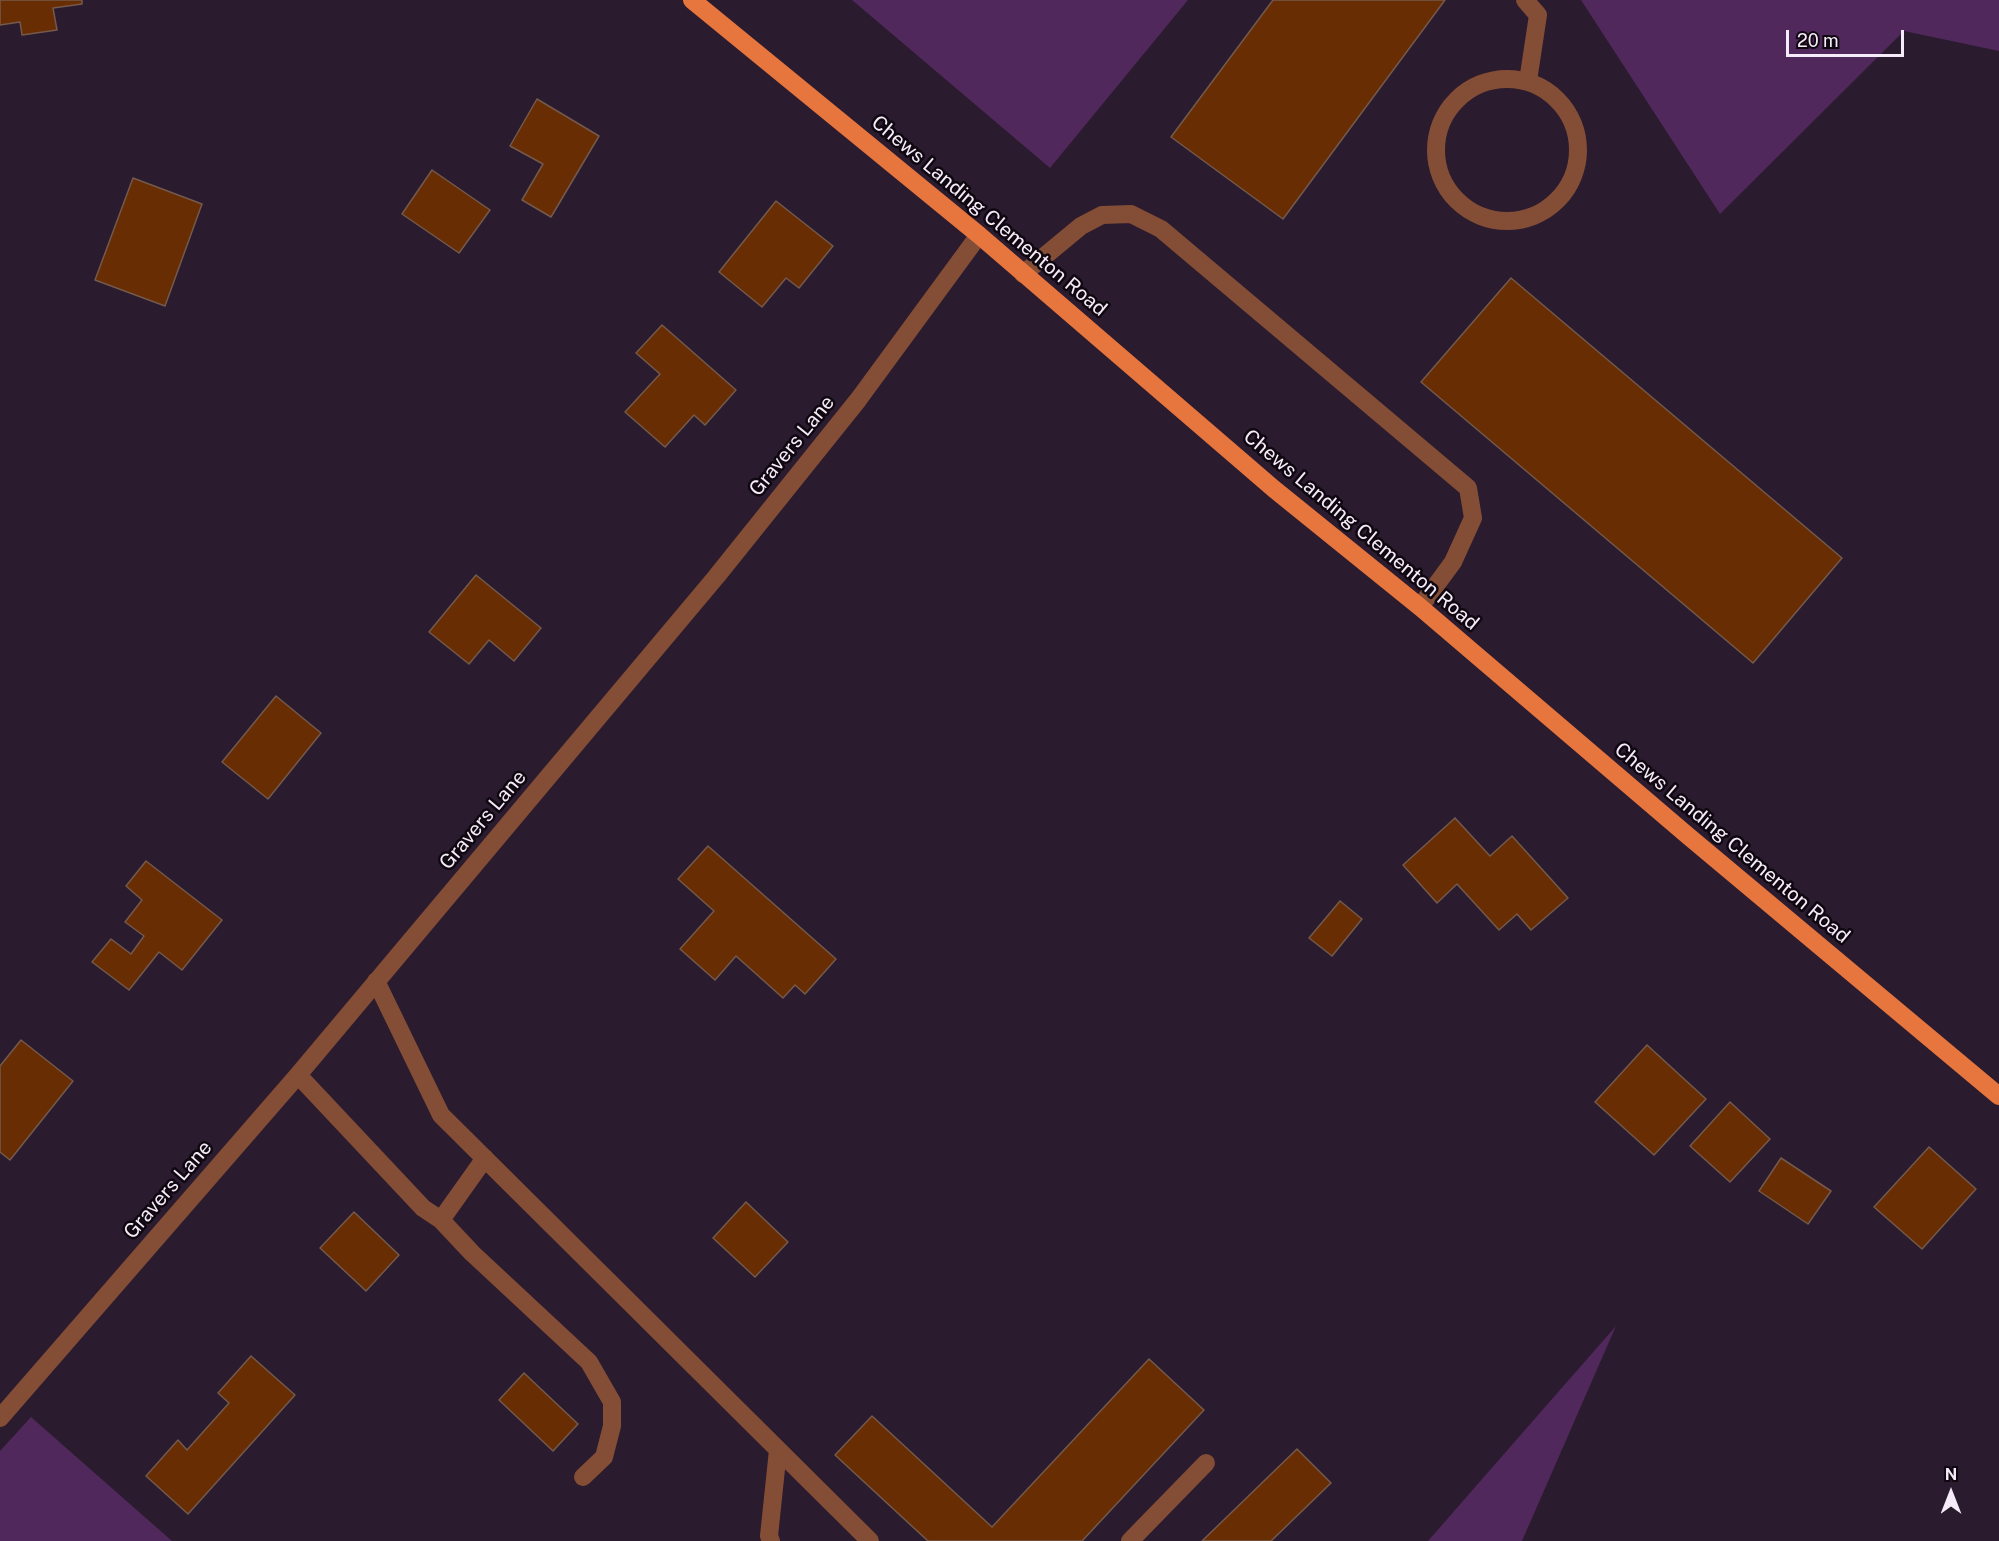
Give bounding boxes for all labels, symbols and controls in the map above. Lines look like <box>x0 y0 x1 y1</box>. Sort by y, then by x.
scale bar <box>1789 18 1908 56</box>
text: 20 m <box>1797 30 1839 51</box>
street label: Chews Landing Clementon Road <box>867 110 1111 322</box>
street label: Gravers Lane <box>744 391 840 501</box>
street label: Chews Landing Clementon Road <box>1239 424 1483 636</box>
street label: Chews Landing Clementon Road <box>1610 737 1854 949</box>
street label: Gravers Lane <box>435 766 531 874</box>
street label: Gravers Lane <box>119 1136 217 1244</box>
north arrow <box>1921 1463 1981 1523</box>
text: N <box>1945 1465 1957 1484</box>

